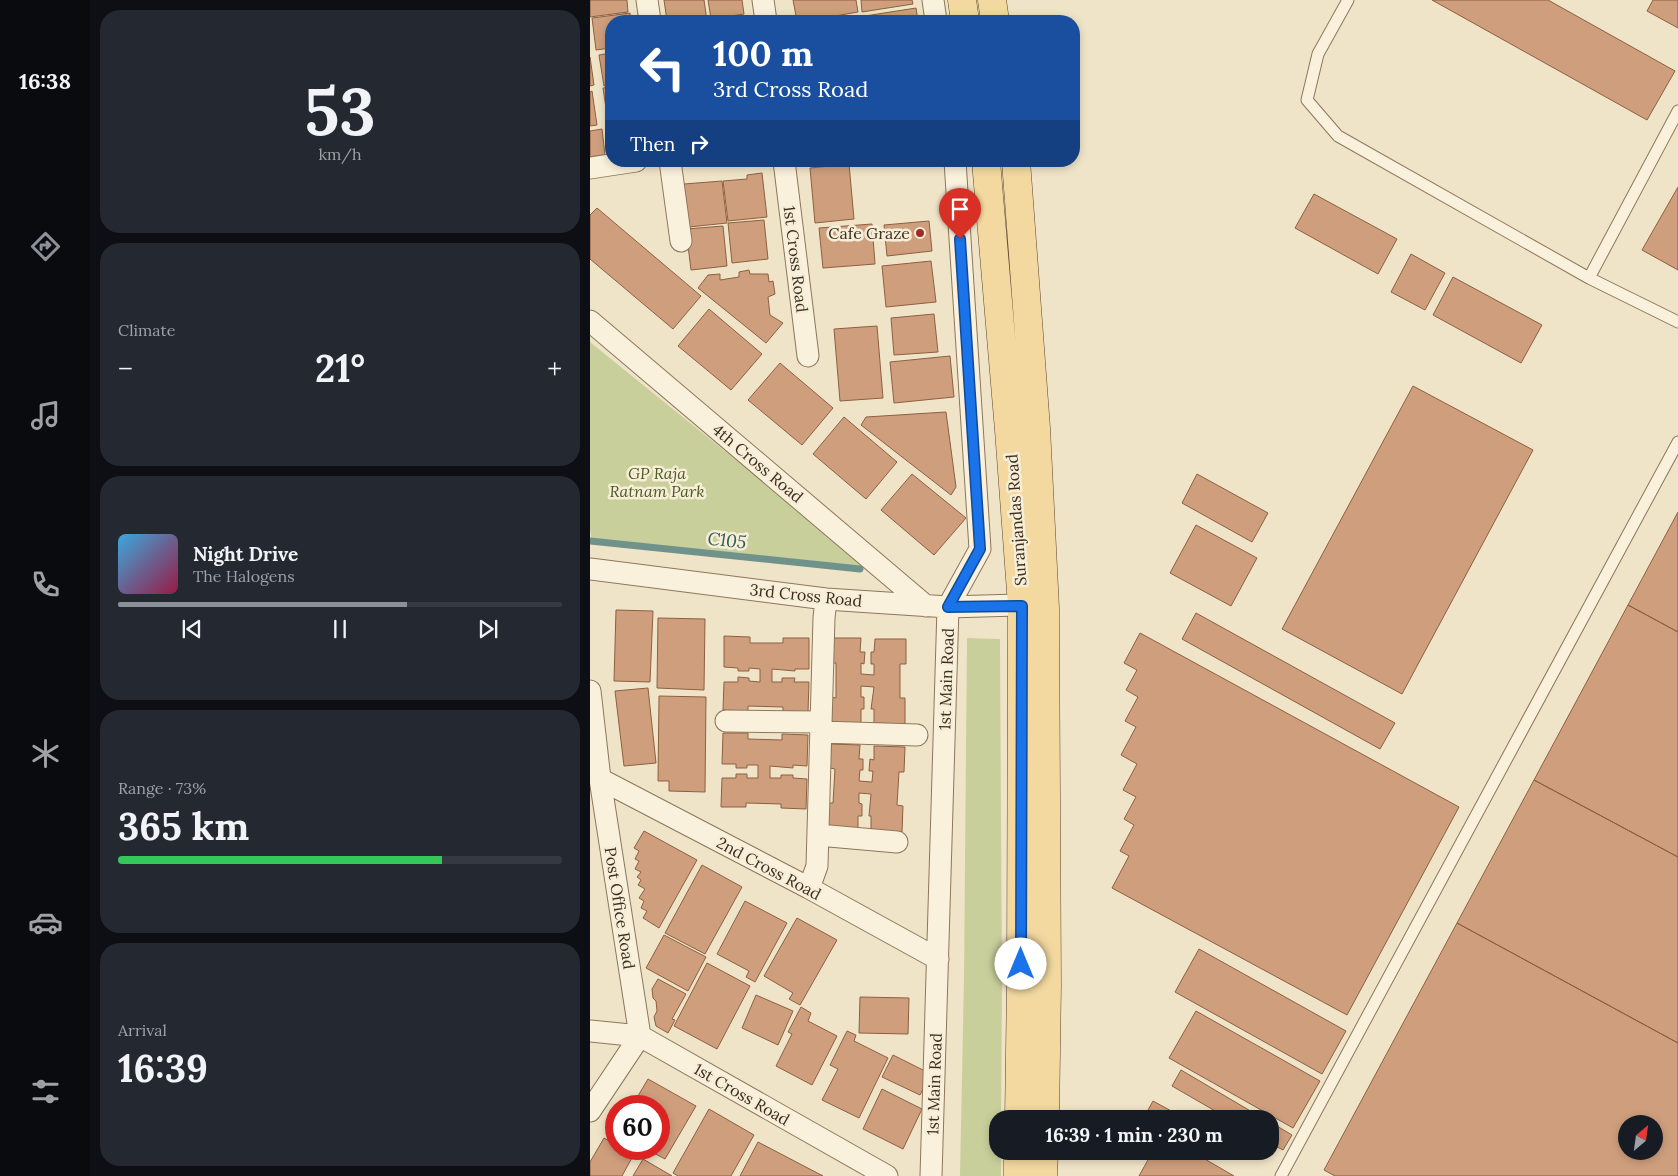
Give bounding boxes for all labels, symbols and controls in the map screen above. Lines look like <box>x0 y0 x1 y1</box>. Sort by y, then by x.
text: 100 m <box>713 31 813 76</box>
icon: left <box>630 35 695 100</box>
text: 16:38 <box>19 67 71 95</box>
text: 53 <box>304 70 376 153</box>
text: 3rd Cross Road <box>713 75 868 103</box>
icon: right <box>685 130 713 158</box>
text: Then <box>630 132 675 156</box>
text: km/h <box>318 144 362 164</box>
pin <box>939 188 981 239</box>
icon: arrive <box>946 195 974 223</box>
street label: 1st Cross Road <box>780 205 813 314</box>
place label: Cafe Graze <box>828 223 910 243</box>
marker: Cafe Graze <box>914 227 926 239</box>
icon: directions <box>28 229 63 264</box>
text: Climate <box>118 320 175 340</box>
text: 21° <box>315 344 365 392</box>
text: − <box>118 351 133 387</box>
text: + <box>547 351 562 387</box>
icon: music <box>28 398 63 433</box>
street label: 4th Cross Road <box>709 419 808 507</box>
street label: Suranjandas Road <box>1001 453 1031 587</box>
park label: GP Raja Ratnam Park <box>610 463 704 501</box>
water label: C105 <box>706 527 748 553</box>
text: Night Drive <box>193 542 298 566</box>
text: The Halogens <box>193 566 295 586</box>
icon: phone <box>28 567 63 602</box>
street label: 3rd Cross Road <box>749 579 864 611</box>
icon: previous <box>178 615 206 643</box>
icon: pause <box>326 615 354 643</box>
icon: next <box>474 615 502 643</box>
street label: 1st Main Road <box>934 627 958 730</box>
icon: climate <box>28 736 63 771</box>
text: Range · 73% <box>118 778 206 798</box>
text: 365 km <box>118 802 249 850</box>
street label: 2nd Cross Road <box>713 832 825 904</box>
street label: Post Office Road <box>600 845 640 971</box>
icon: car <box>28 905 63 940</box>
position arrow <box>994 937 1046 989</box>
text: Arrival <box>118 1020 167 1040</box>
street label: 1st Main Road <box>922 1032 946 1135</box>
text: 16:39 <box>118 1044 208 1092</box>
street label: 1st Cross Road <box>691 1059 794 1130</box>
icon: filters <box>28 1074 63 1109</box>
speed limit sign: 60 <box>605 1095 670 1160</box>
north arrow <box>1618 1115 1662 1160</box>
map controls <box>1618 1115 1663 1160</box>
text: 16:39 · 1 min · 230 m <box>1045 1123 1223 1147</box>

